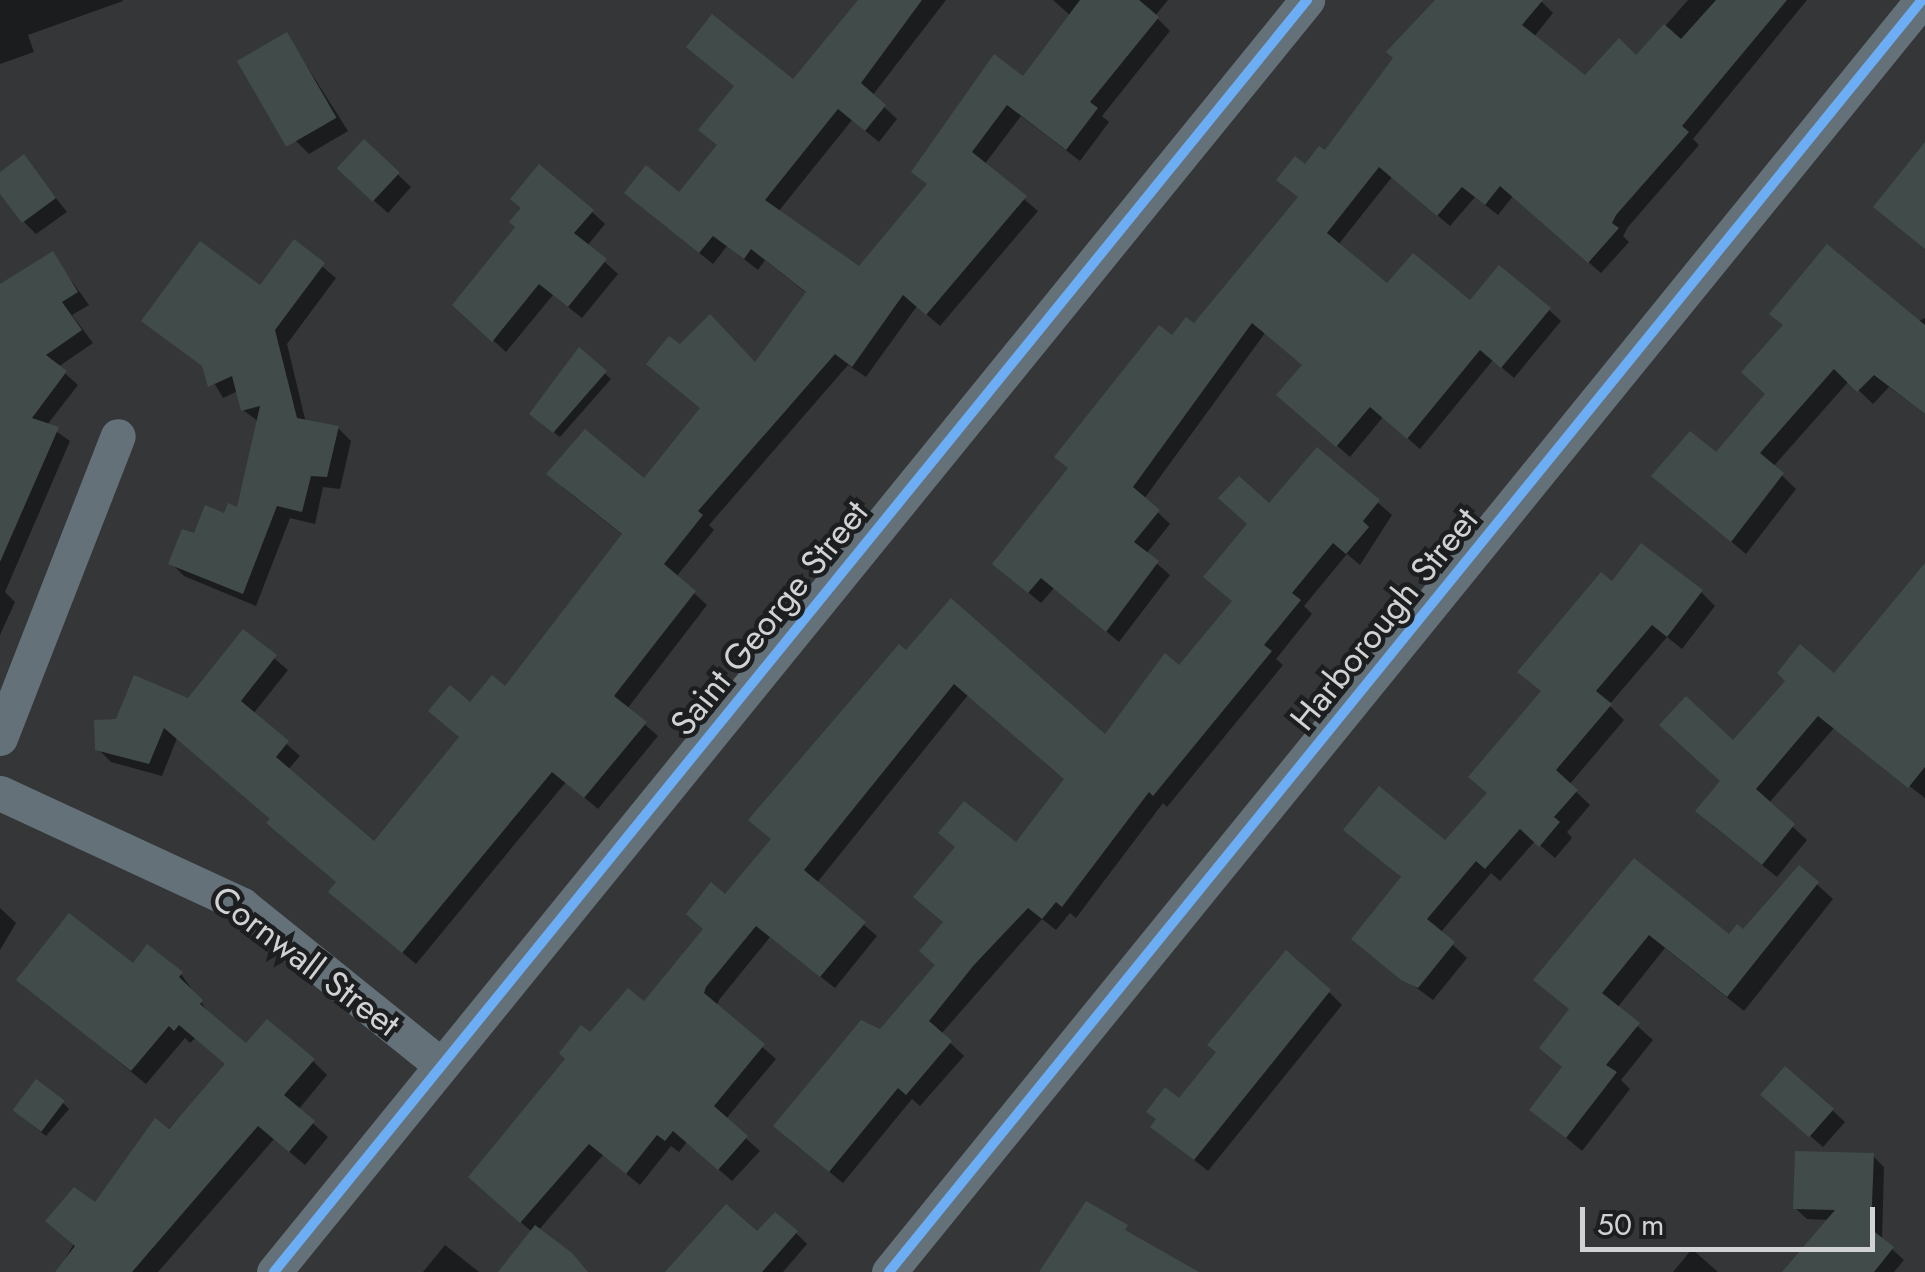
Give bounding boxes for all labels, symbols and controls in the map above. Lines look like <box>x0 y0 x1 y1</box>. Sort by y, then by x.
street label: Saint George Street <box>661 492 877 744</box>
street label: Harborough Street <box>1281 499 1487 739</box>
street label: Cornwall Street <box>204 877 408 1045</box>
scale bar <box>1585 1187 1880 1249</box>
text: 50 m <box>1597 1203 1664 1246</box>

